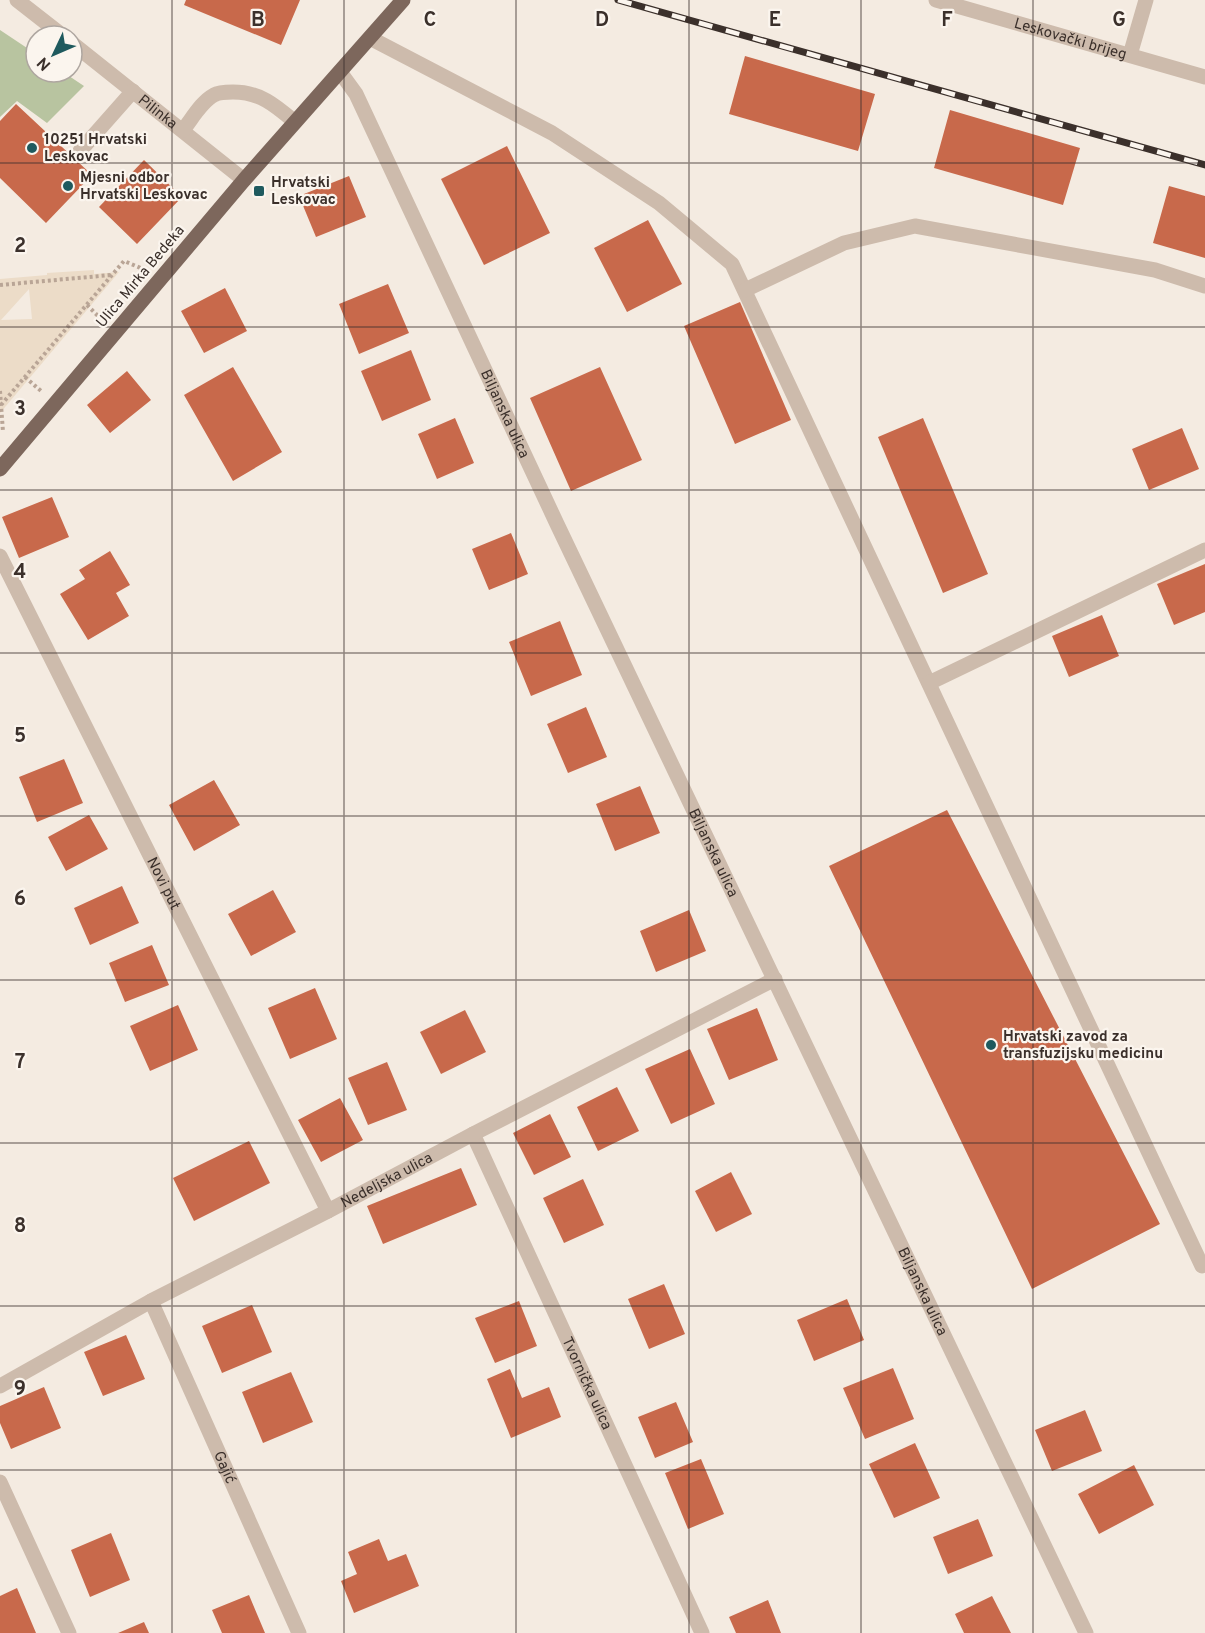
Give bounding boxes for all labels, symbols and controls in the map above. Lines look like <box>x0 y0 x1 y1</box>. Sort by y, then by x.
text: B <box>251 8 265 34</box>
text: C <box>424 8 436 34</box>
text: D <box>595 8 609 34</box>
text: E <box>769 8 781 34</box>
text: F <box>941 8 953 34</box>
text: G <box>1112 8 1126 34</box>
street label: Leskovački brijeg <box>1012 15 1129 65</box>
north arrow <box>24 24 84 84</box>
text: N <box>33 52 56 74</box>
street label: Pilinka <box>134 91 181 134</box>
place label: 10251 Hrvatski Leskovac <box>44 131 147 167</box>
marker: 10251 Hrvatski Leskovac <box>25 141 39 155</box>
place label: Mjesni odbor Hrvatski Leskovac <box>80 169 208 205</box>
place label: Hrvatski Leskovac <box>271 174 336 210</box>
marker: Mjesni odbor Hrvatski Leskovac <box>61 179 75 193</box>
marker: Hrvatski Leskovac <box>252 184 266 198</box>
street label: Ulica Mirka Bedeka <box>93 222 189 332</box>
text: 2 <box>14 234 26 260</box>
street label: Biljanska ulica <box>475 367 533 462</box>
text: 3 <box>14 397 26 423</box>
text: 4 <box>14 560 26 586</box>
text: 5 <box>14 724 26 750</box>
street label: Biljanska ulica <box>683 806 742 901</box>
street label: Novi put <box>141 854 184 913</box>
text: 6 <box>14 887 26 913</box>
place label: Hrvatski zavod za transfuzijsku medicinu <box>1003 1028 1163 1064</box>
marker: Hrvatski zavod za transfuzijsku medicinu <box>984 1038 998 1052</box>
text: 7 <box>15 1050 25 1076</box>
street label: Nedeljska ulica <box>338 1149 436 1213</box>
text: 8 <box>14 1214 26 1240</box>
street label: Biljanska ulica <box>892 1245 951 1339</box>
street label: Tvornička ulica <box>556 1334 615 1433</box>
text: 9 <box>14 1377 26 1403</box>
street label: Gajić <box>208 1449 239 1488</box>

